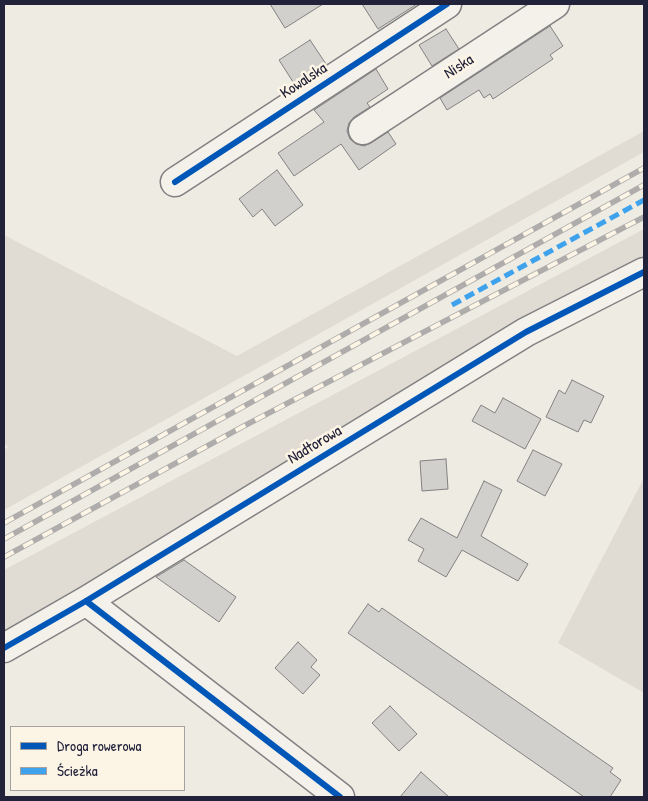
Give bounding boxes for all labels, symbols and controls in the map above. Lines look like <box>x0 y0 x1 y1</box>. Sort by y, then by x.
street label: Niska <box>441 50 477 84</box>
street label: Kowalska <box>277 59 331 103</box>
street label: Nadtorowa <box>285 422 345 468</box>
legend <box>10 726 185 791</box>
text: Droga rowerowa <box>57 735 141 756</box>
text: Ścieżka <box>57 760 98 781</box>

